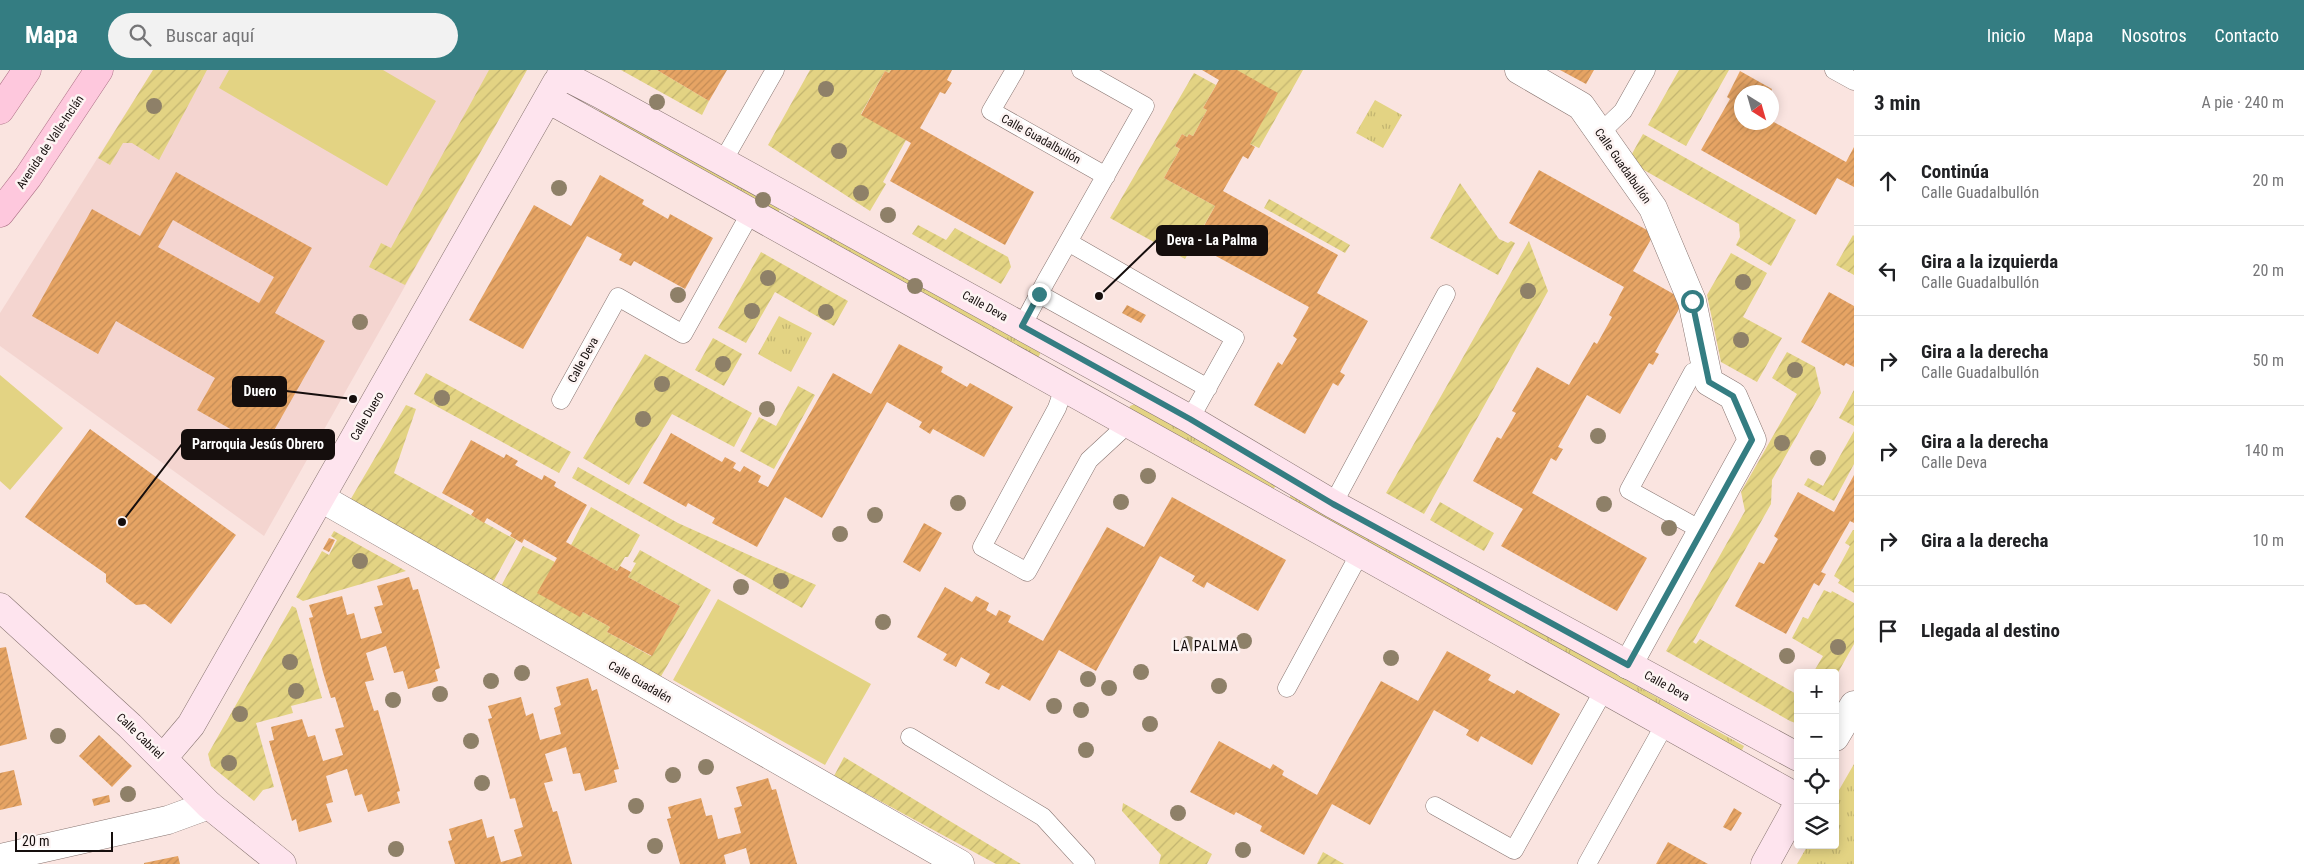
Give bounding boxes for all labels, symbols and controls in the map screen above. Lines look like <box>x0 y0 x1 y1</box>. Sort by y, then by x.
search box <box>108 13 458 58</box>
text: Mapa <box>25 21 78 49</box>
icon: search <box>126 21 154 49</box>
text: Buscar aquí <box>166 24 254 47</box>
text: Inicio <box>1987 25 2026 46</box>
text: Mapa <box>2054 25 2093 46</box>
text: Nosotros <box>2121 25 2187 46</box>
text: Contacto <box>2215 25 2279 46</box>
north arrow <box>1734 85 1779 130</box>
text: 3 min <box>1874 91 1921 115</box>
street label: Avenida de Valle-Inclán <box>14 92 87 191</box>
text: A pie · 240 m <box>2201 93 2284 112</box>
street label: Calle Guadalbullón <box>999 111 1083 167</box>
street label: Calle Guadalbullón <box>1592 126 1654 206</box>
text: Continúa <box>1921 160 1989 183</box>
icon: ahead <box>1874 167 1902 195</box>
text: 20 m <box>2252 171 2284 190</box>
text: Calle Guadalbullón <box>1921 183 2039 202</box>
callout: Deva - La Palma <box>1157 226 1267 255</box>
text: Deva - La Palma <box>1167 232 1258 248</box>
text: Gira a la izquierda <box>1921 250 2058 273</box>
icon: left <box>1874 257 1902 285</box>
text: 20 m <box>2252 261 2284 280</box>
text: Calle Guadalbullón <box>1921 273 2039 292</box>
route end <box>1028 283 1051 306</box>
street label: Calle Deva <box>960 288 1010 324</box>
route start <box>1681 290 1704 313</box>
street label: Calle Deva <box>565 335 601 385</box>
text: Gira a la derecha <box>1921 340 2048 363</box>
icon: right <box>1874 347 1902 375</box>
text: 50 m <box>2252 351 2284 370</box>
text: Calle Guadalbullón <box>1921 363 2039 382</box>
callout: Duero <box>233 377 286 406</box>
text: Duero <box>244 383 276 399</box>
street label: Calle Duero <box>347 389 387 443</box>
callout: Parroquia Jesús Obrero <box>182 430 334 459</box>
text: Gira a la derecha <box>1921 430 2048 453</box>
text: Parroquia Jesús Obrero <box>192 436 324 452</box>
icon: right <box>1874 437 1902 465</box>
text: 140 m <box>2245 441 2284 460</box>
text: Calle Deva <box>1921 453 1987 472</box>
icon: right <box>1874 527 1902 555</box>
text: Gira a la derecha <box>1921 529 2048 552</box>
text: 10 m <box>2252 531 2284 550</box>
icon: arrive <box>1874 617 1902 645</box>
text: Llegada al destino <box>1921 619 2060 642</box>
district label: LA PALMA <box>1173 638 1239 654</box>
street label: Calle Guadalén <box>606 658 674 706</box>
street label: Calle Deva <box>1642 668 1692 704</box>
map controls <box>1794 669 1839 849</box>
button: + <box>1794 669 1839 714</box>
street label: Calle Cabriel <box>114 710 166 762</box>
button: − <box>1794 714 1839 759</box>
button: locate <box>1794 759 1839 804</box>
button: layers <box>1794 804 1839 849</box>
scale bar <box>15 829 112 852</box>
text: 20 m <box>22 833 50 849</box>

